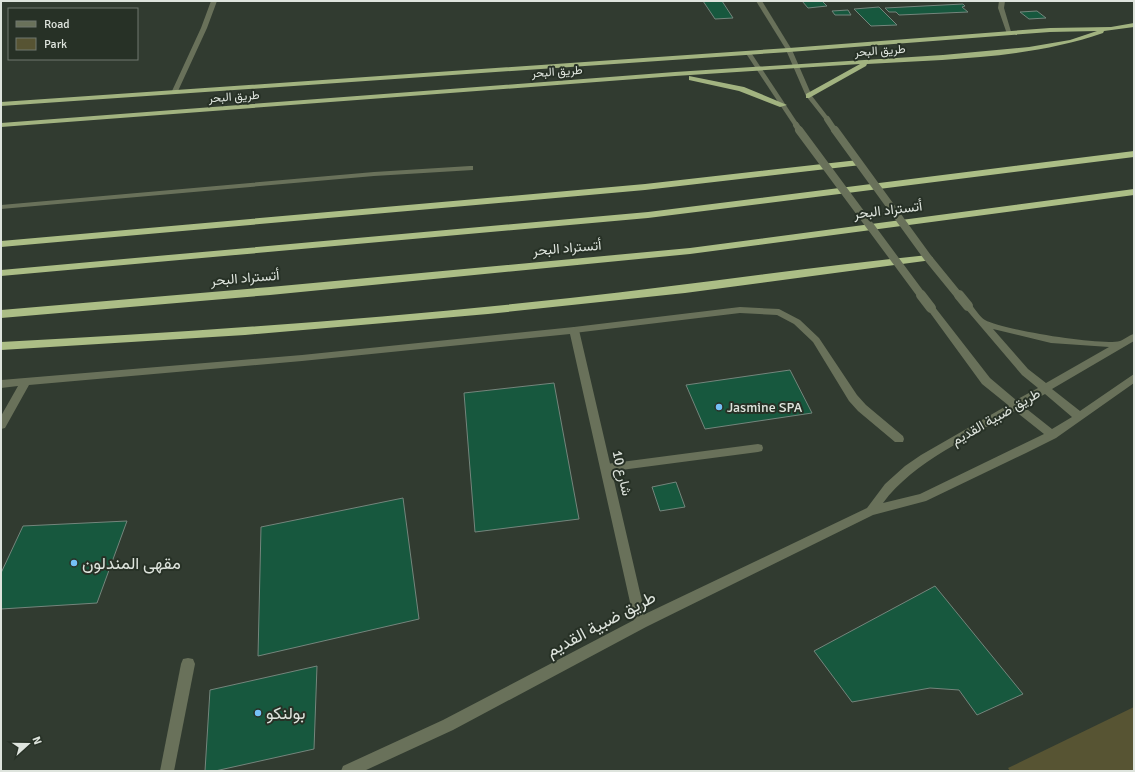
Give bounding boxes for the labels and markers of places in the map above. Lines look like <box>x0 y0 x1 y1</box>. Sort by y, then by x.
place label: Jasmine SPA <box>727 399 803 416</box>
marker: Jasmine SPA <box>714 402 724 412</box>
place label: مقهى المندلون <box>82 553 181 574</box>
marker: مقهى المندلون <box>69 558 79 568</box>
place label: بولنكو <box>266 703 305 724</box>
marker: بولنكو <box>253 708 263 718</box>

